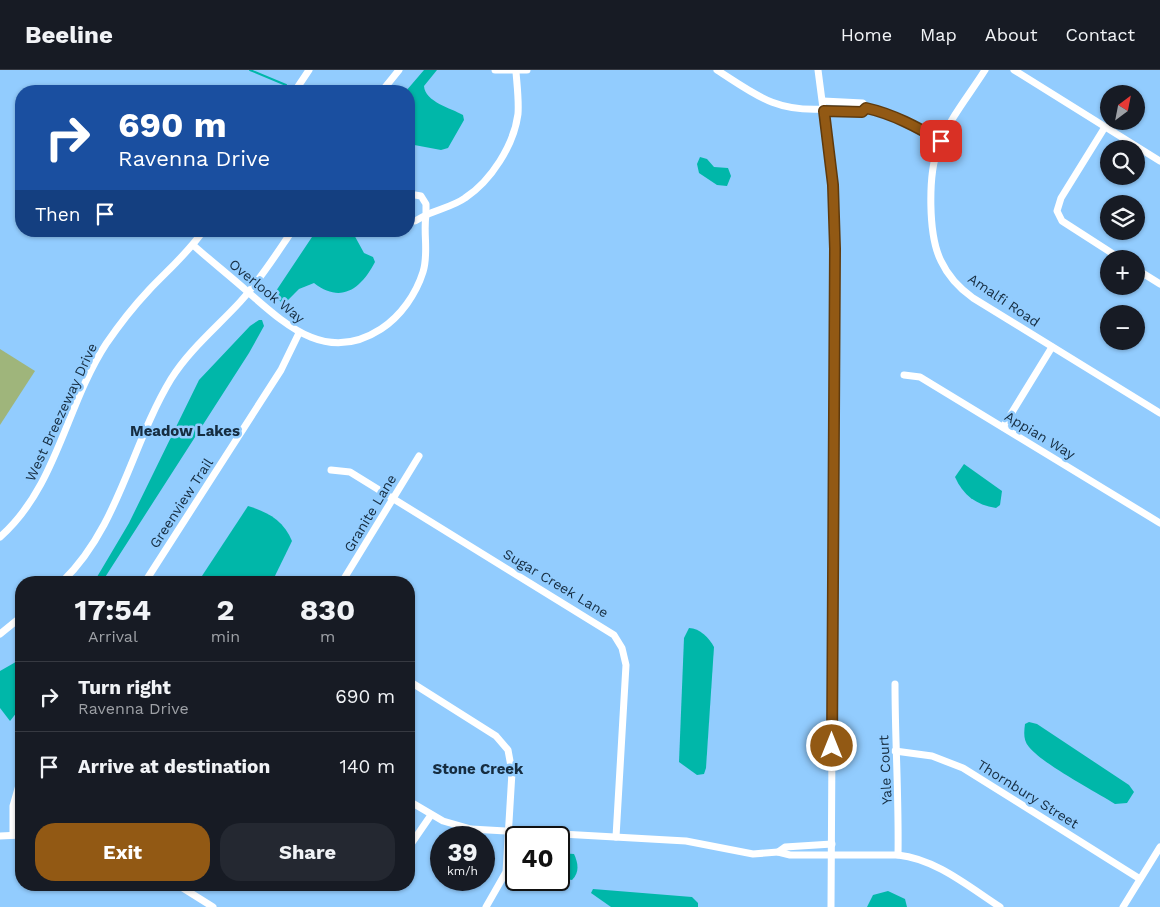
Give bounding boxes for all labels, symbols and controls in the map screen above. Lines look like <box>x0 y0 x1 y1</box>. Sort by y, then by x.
text: Beeline <box>25 21 113 49</box>
text: Home <box>841 24 892 45</box>
text: Map <box>920 24 957 45</box>
text: About <box>985 24 1037 45</box>
text: Contact <box>1065 24 1135 45</box>
north arrow <box>1100 85 1145 130</box>
map controls <box>1100 85 1145 350</box>
text: 690 m <box>118 104 227 146</box>
icon: right <box>35 105 100 170</box>
pin <box>920 120 962 162</box>
icon: arrive <box>927 127 955 155</box>
button: search <box>1100 140 1145 185</box>
text: Ravenna Drive <box>118 146 270 171</box>
button: layers <box>1100 195 1145 240</box>
icon: arrive <box>91 200 119 228</box>
text: Then <box>35 203 81 226</box>
button: + <box>1100 250 1145 295</box>
street label: Overlook Way <box>226 256 309 327</box>
street label: Amalfi Road <box>965 270 1043 330</box>
button: − <box>1100 305 1145 350</box>
street label: West Breezeway Drive <box>22 340 100 484</box>
street label: Appian Way <box>1002 408 1079 463</box>
district label: Meadow Lakes <box>130 422 240 440</box>
street label: Greenview Trail <box>146 454 216 551</box>
street label: Granite Lane <box>341 471 399 555</box>
street label: Sugar Creek Lane <box>501 545 611 621</box>
text: 17:54 <box>75 592 151 627</box>
text: 2 <box>216 592 234 627</box>
text: 830 <box>300 592 355 627</box>
text: Arrival <box>88 627 138 646</box>
text: min <box>211 627 240 646</box>
text: m <box>320 627 335 646</box>
text: Turn right <box>78 676 171 699</box>
icon: right <box>35 683 63 711</box>
text: 690 m <box>335 685 395 708</box>
text: Ravenna Drive <box>78 699 189 718</box>
position arrow <box>805 719 857 771</box>
street label: Yale Court <box>875 735 895 805</box>
icon: arrive <box>35 753 63 781</box>
text: Arrive at destination <box>78 755 270 778</box>
text: 140 m <box>340 755 395 778</box>
street label: Thornbury Street <box>974 756 1082 832</box>
district label: Stone Creek <box>433 760 524 778</box>
button: Exit <box>35 823 210 881</box>
button: Share <box>220 823 395 881</box>
speed limit sign: 40 <box>505 826 570 891</box>
text: 39 <box>447 838 478 867</box>
text: km/h <box>447 864 478 878</box>

